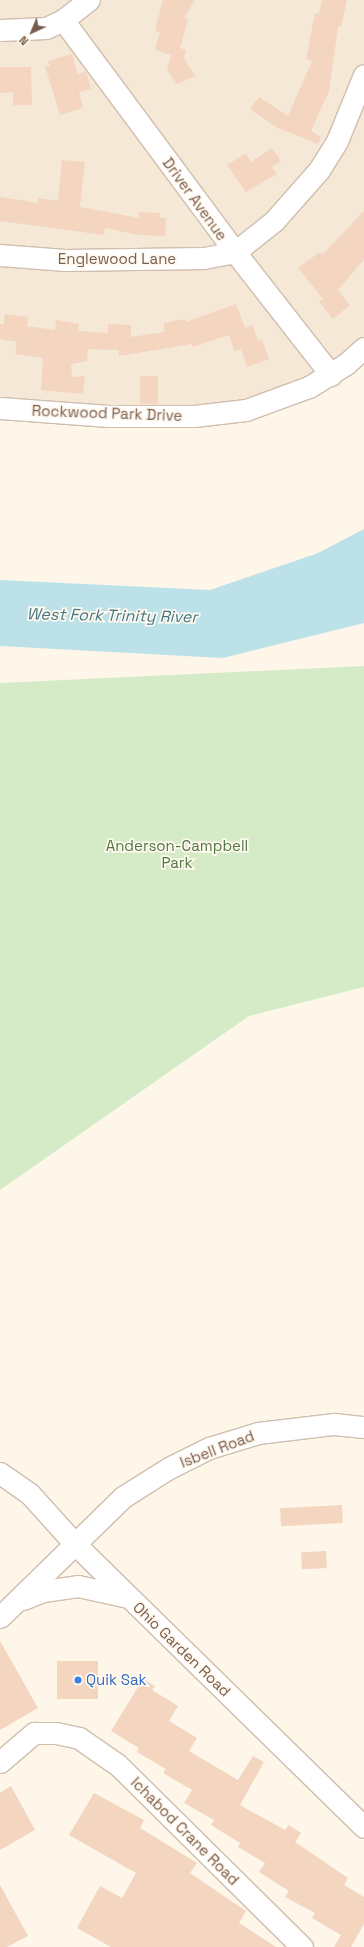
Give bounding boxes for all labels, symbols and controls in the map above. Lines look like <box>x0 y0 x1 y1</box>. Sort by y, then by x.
north arrow <box>12 12 52 52</box>
text: N <box>16 33 31 48</box>
street label: Driver Avenue <box>159 154 231 244</box>
street label: Englewood Lane <box>58 250 176 268</box>
street label: Rockwood Park Drive <box>31 401 183 425</box>
water label: West Fork Trinity River <box>26 605 198 627</box>
park label: Anderson-Campbell Park <box>106 836 248 871</box>
street label: Isbell Road <box>177 1427 257 1471</box>
street label: Ohio Garden Road <box>130 1598 234 1700</box>
place label: Quik Sak <box>86 1671 147 1689</box>
marker: Quik Sak <box>73 1675 83 1685</box>
street label: Ichabod Crane Road <box>127 1773 243 1889</box>

